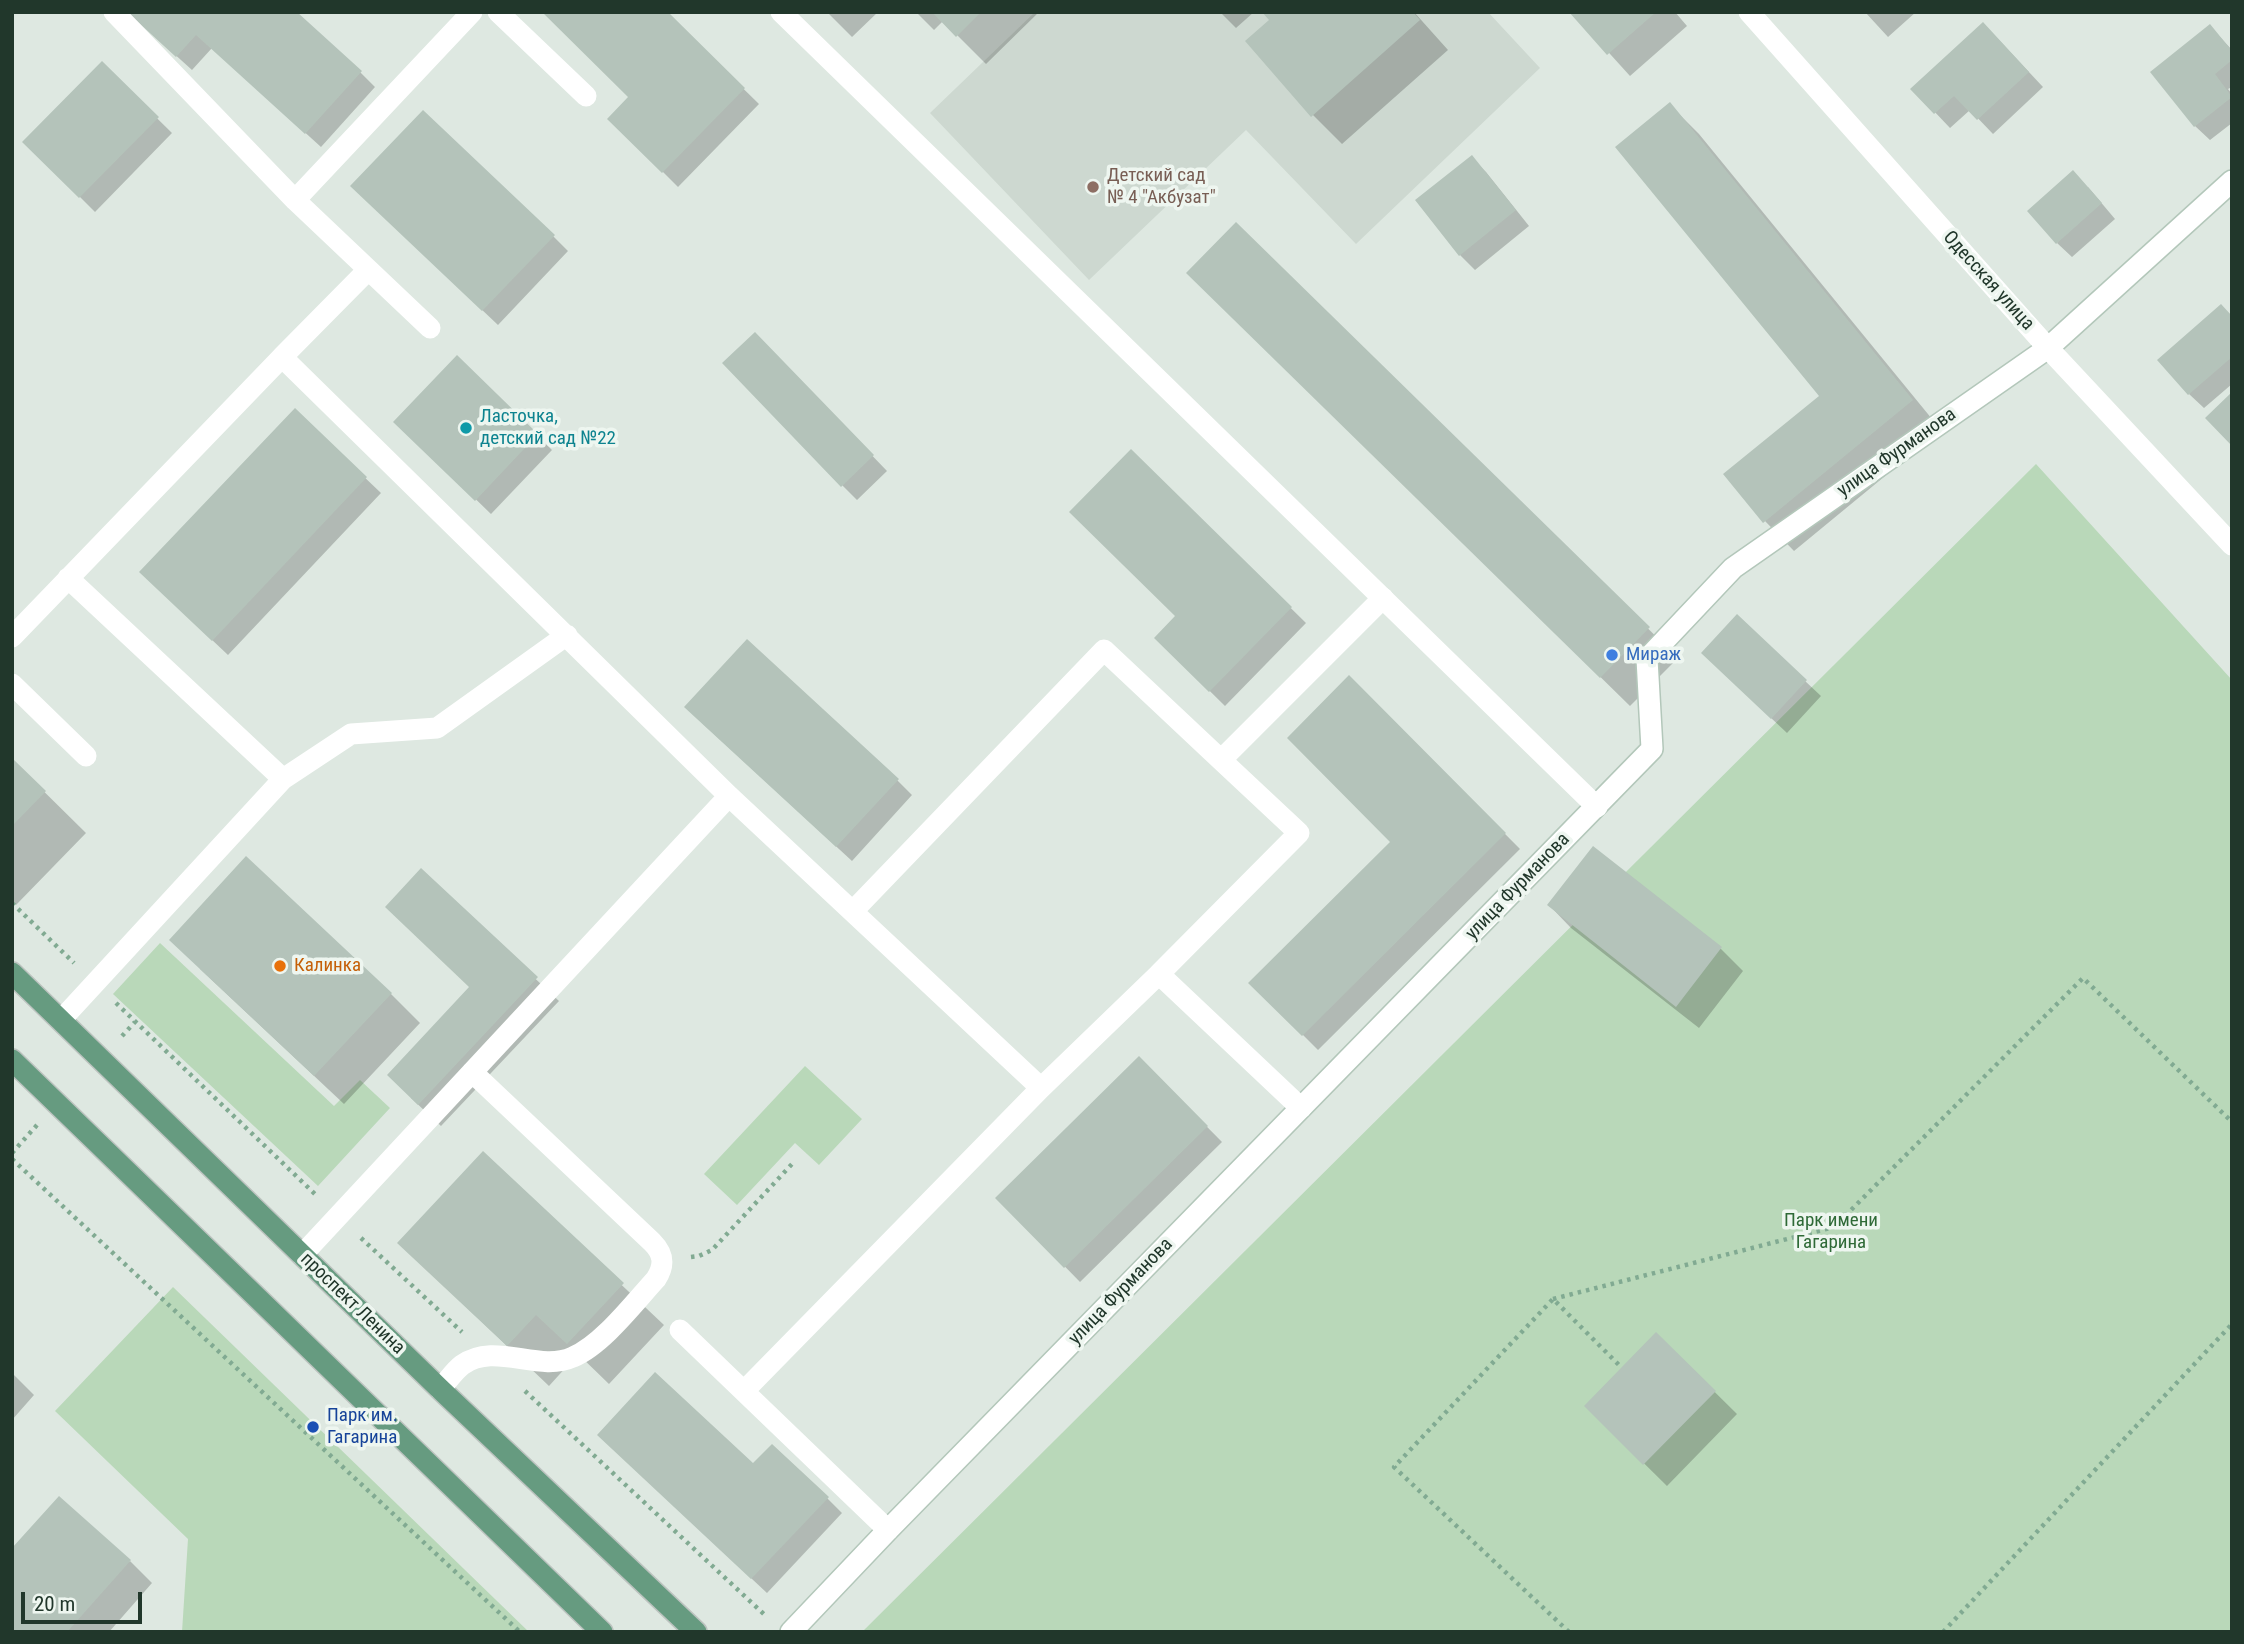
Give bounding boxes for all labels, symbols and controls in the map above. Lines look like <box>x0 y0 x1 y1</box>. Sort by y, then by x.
place label: Детский сад № 4 "Акбузат" <box>1107 165 1216 209</box>
marker: Детский сад № 4 "Акбузат" <box>1085 179 1101 195</box>
street label: Одесская улица <box>1937 227 2039 335</box>
street label: улица Фурманова <box>1833 404 1961 502</box>
place label: Ласточка, детский сад №22 <box>480 406 616 450</box>
marker: Ласточка, детский сад №22 <box>458 420 474 436</box>
place label: Мираж <box>1626 644 1681 666</box>
marker: Мираж <box>1604 647 1620 663</box>
street label: улица Фурманова <box>1461 829 1575 945</box>
place label: Калинка <box>294 955 361 977</box>
marker: Калинка <box>272 958 288 974</box>
park label: Парк имени Гагарина <box>1784 1210 1878 1254</box>
street label: улица Фурманова <box>1064 1234 1178 1350</box>
street label: проспект Ленина <box>295 1248 409 1360</box>
place label: Парк им. Гагарина <box>327 1405 398 1449</box>
marker: Парк им. Гагарина <box>305 1419 321 1435</box>
scale bar <box>24 1578 145 1622</box>
text: 20 m <box>34 1592 75 1616</box>

